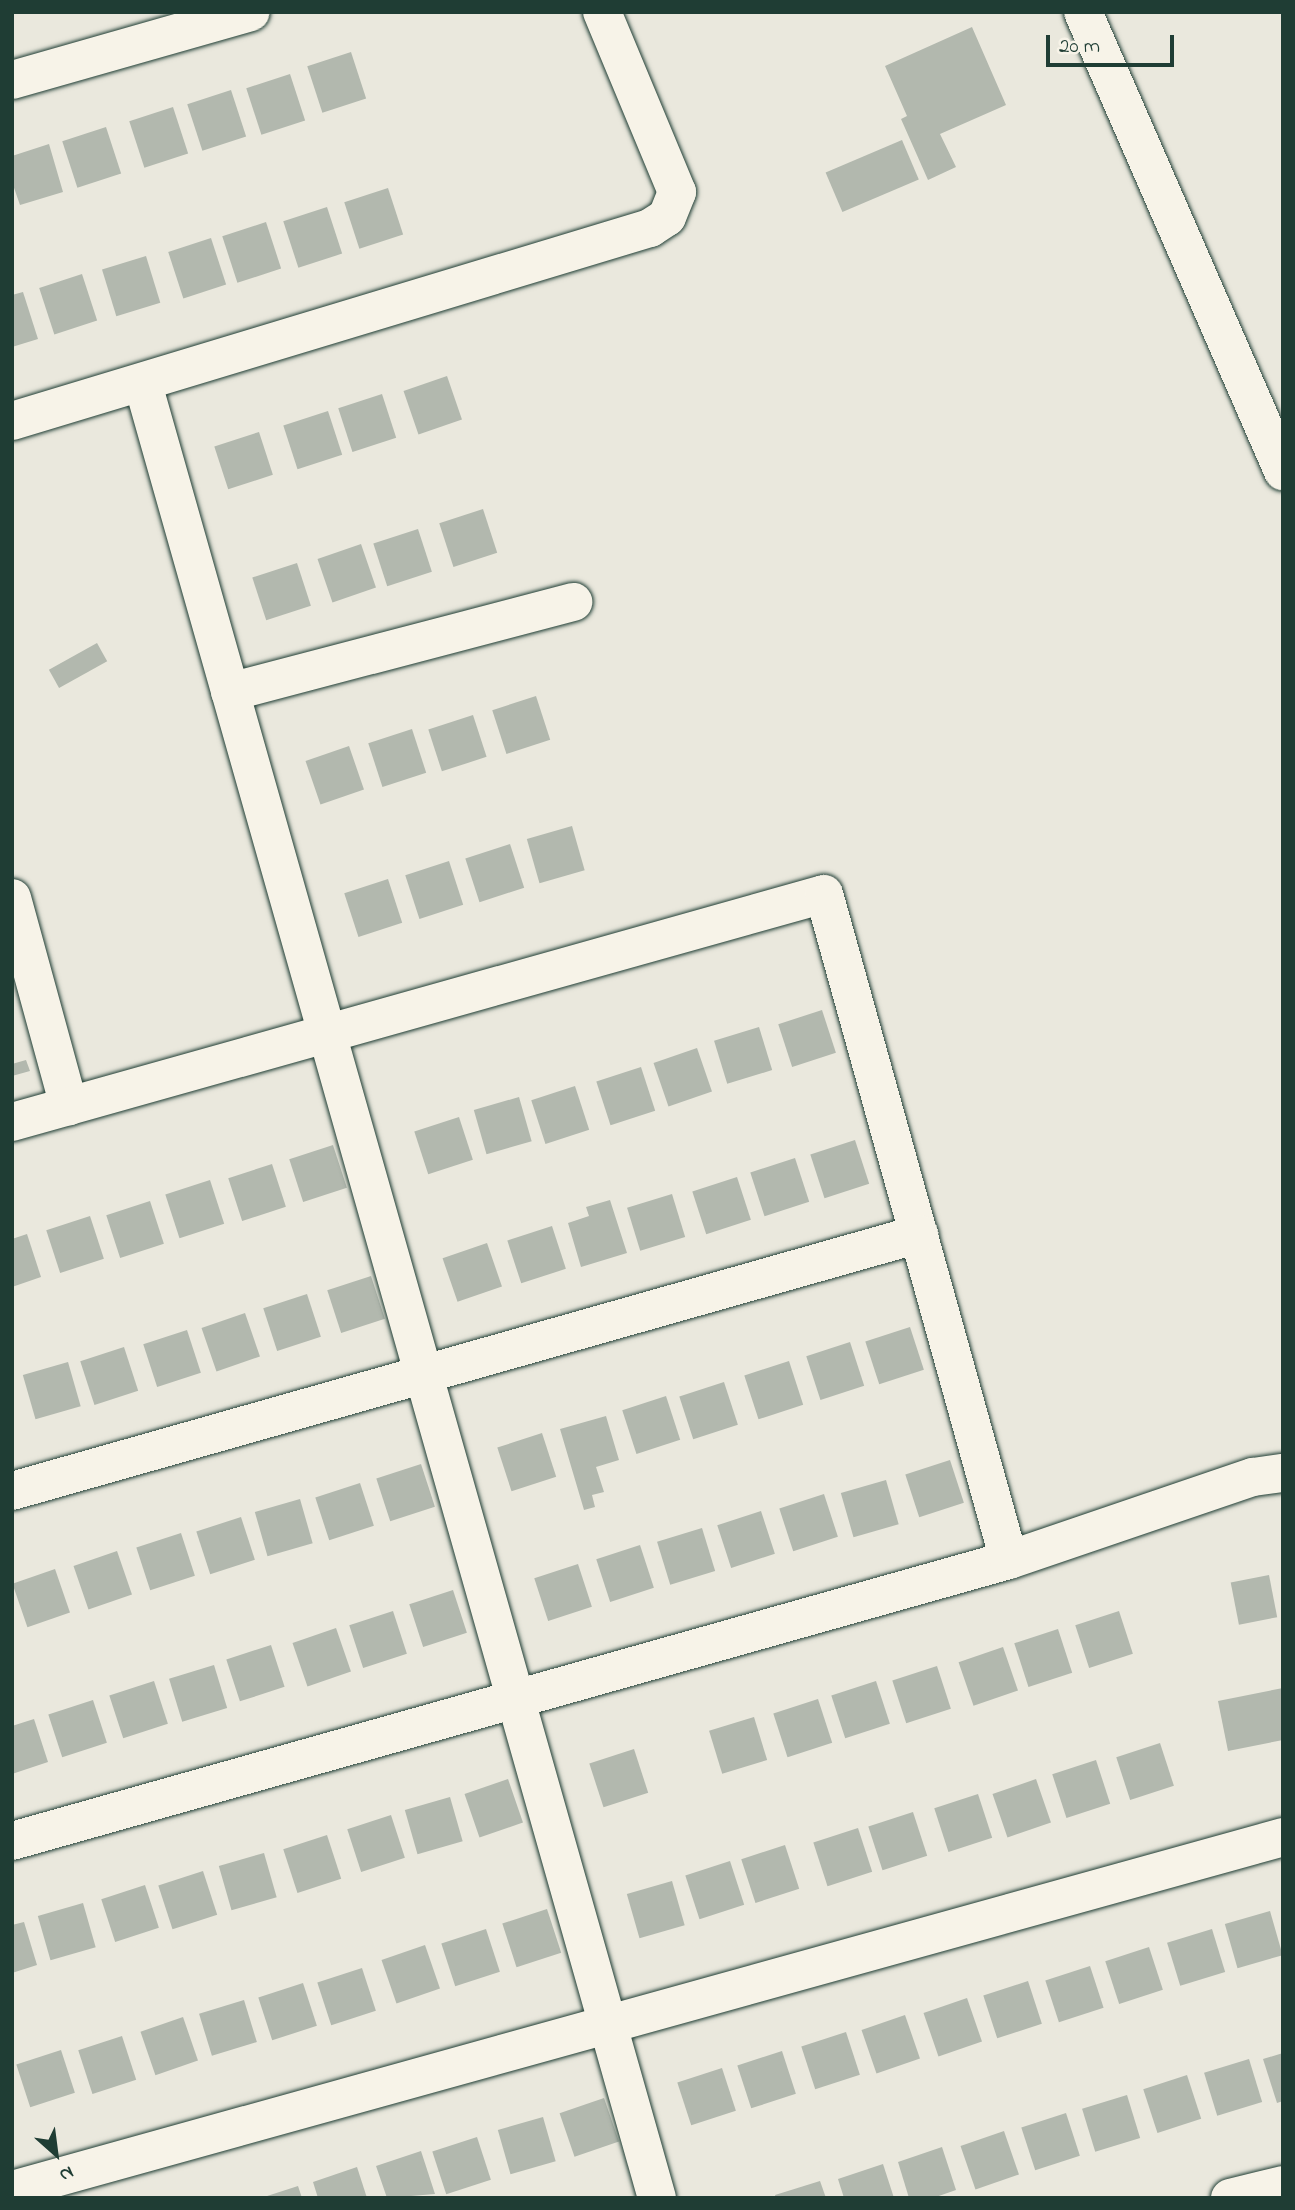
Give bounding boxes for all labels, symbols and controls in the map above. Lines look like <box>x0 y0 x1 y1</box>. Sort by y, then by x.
scale bar <box>1050 21 1178 65</box>
text: 20 m <box>1059 32 1100 62</box>
north arrow <box>21 2119 91 2189</box>
text: N <box>54 2158 78 2188</box>

